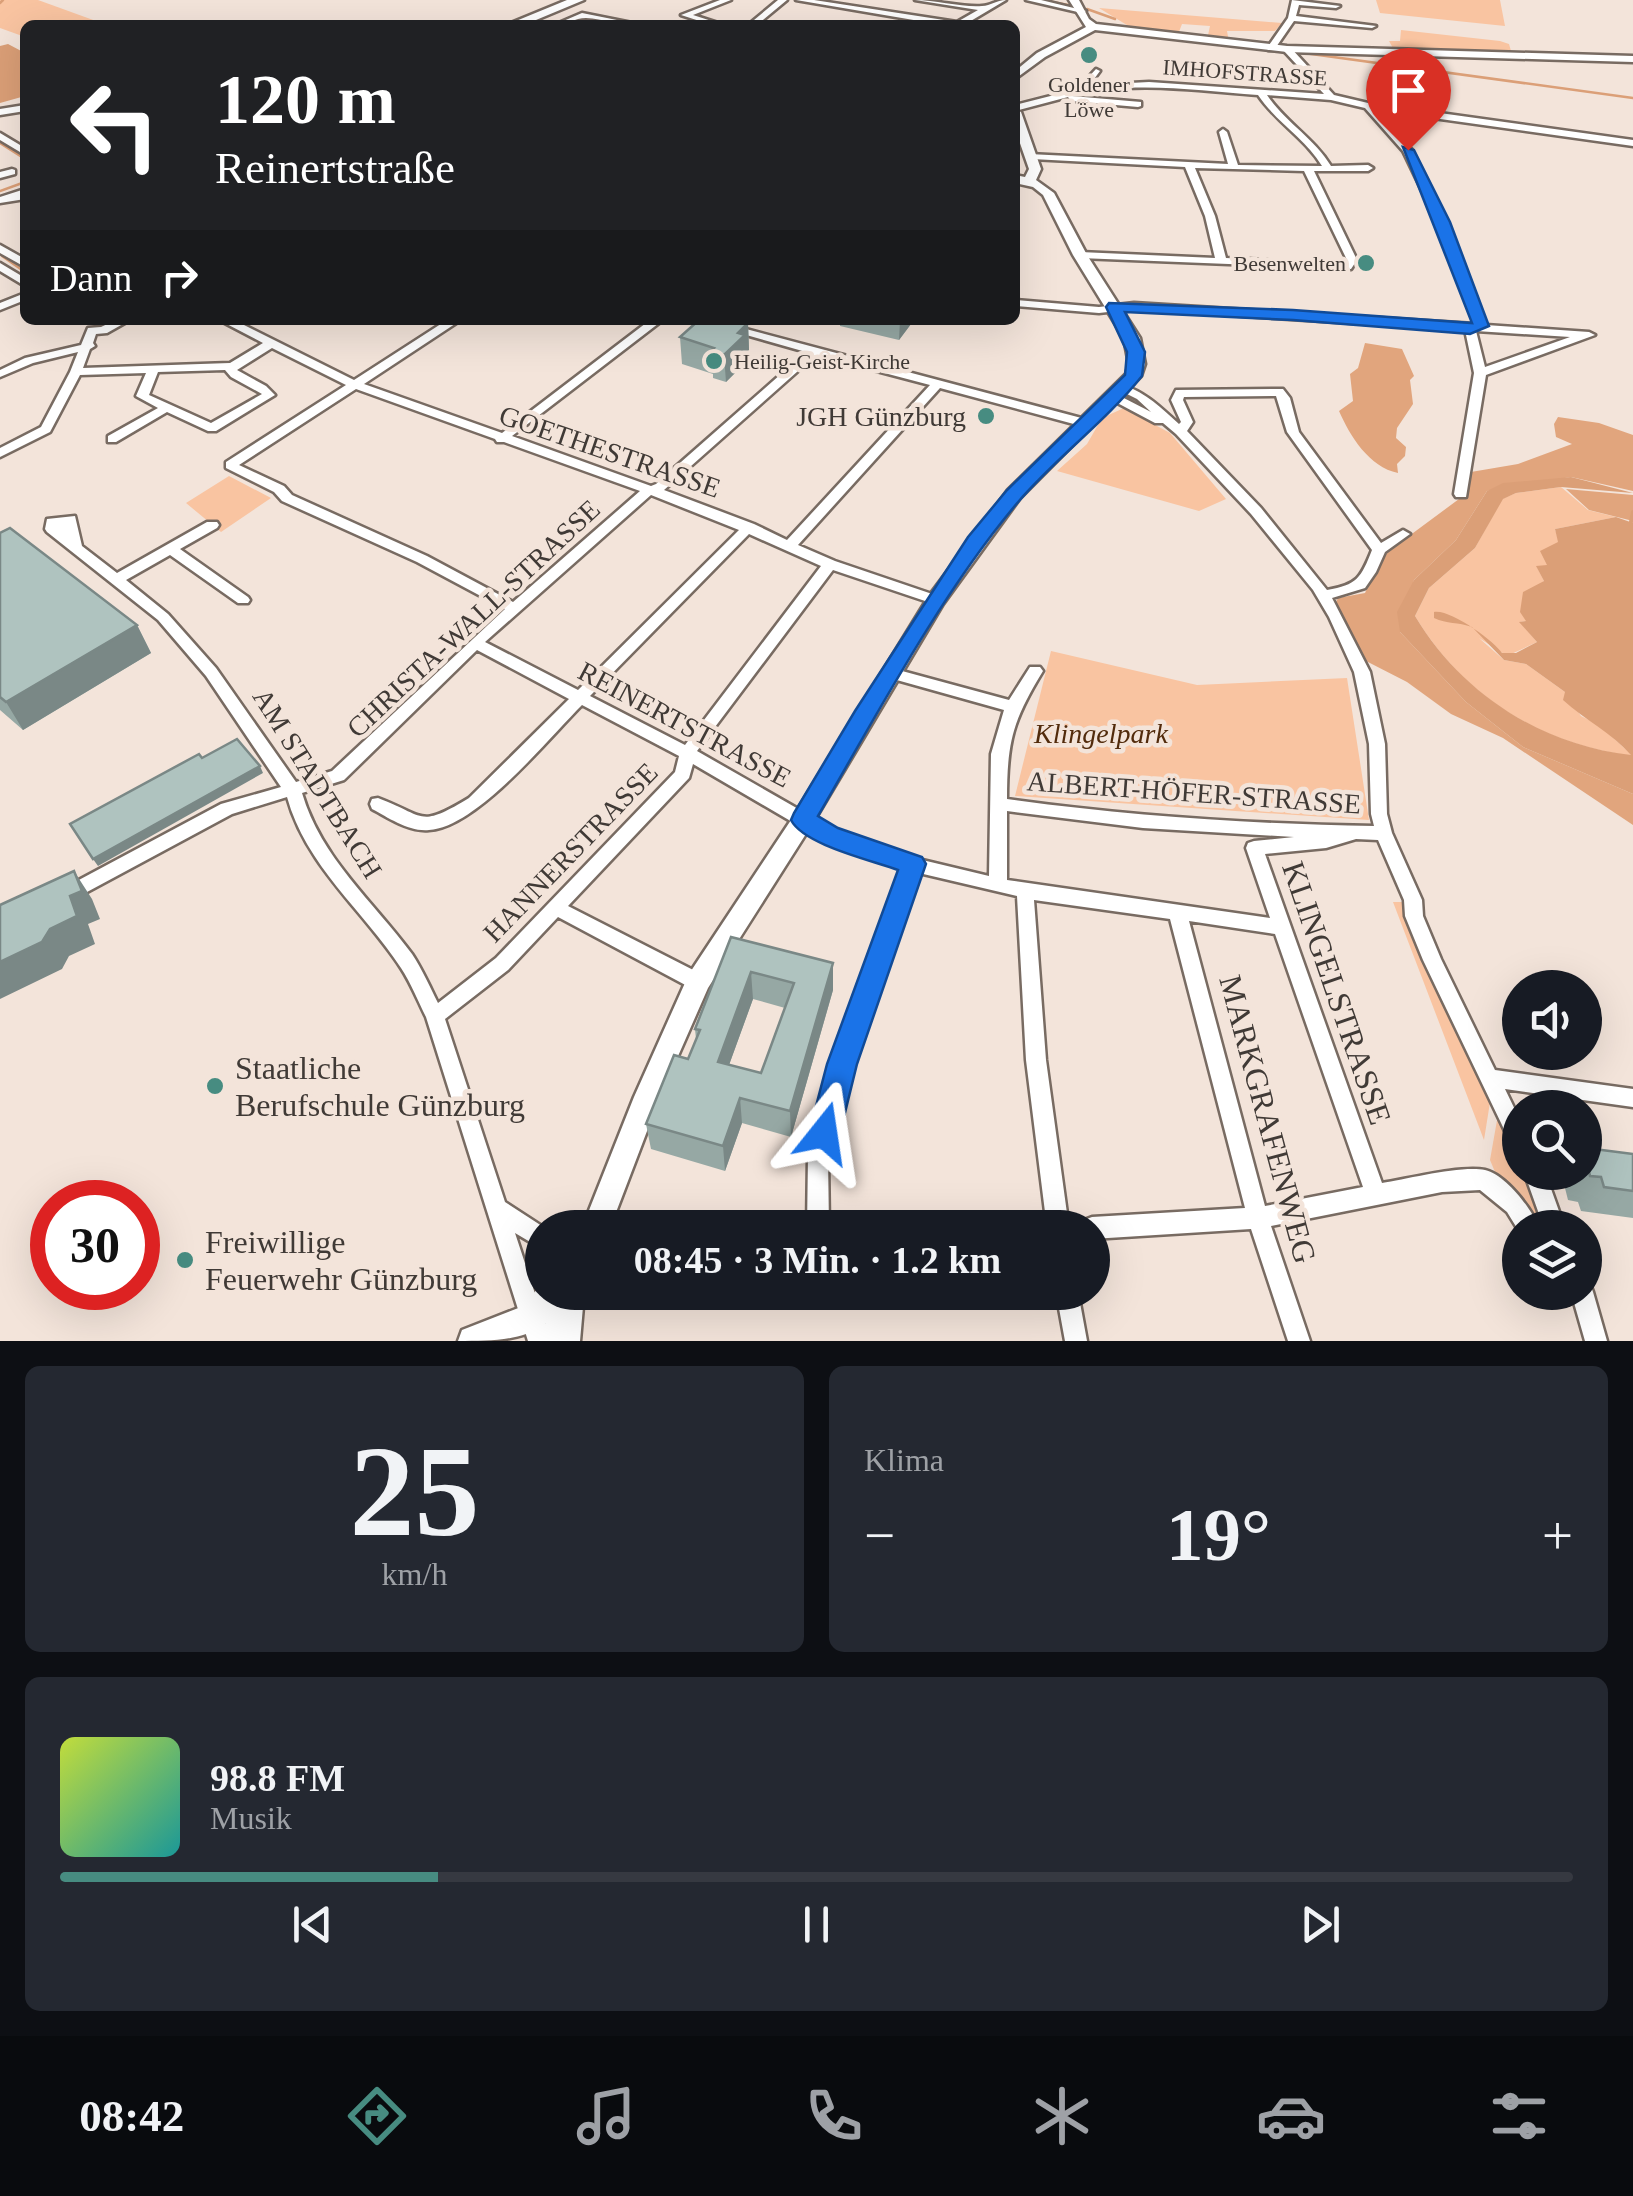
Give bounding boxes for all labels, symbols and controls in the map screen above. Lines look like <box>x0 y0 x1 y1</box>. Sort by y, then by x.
marker: Goldener Löwe <box>1078 44 1100 66</box>
pin <box>1366 48 1451 151</box>
street label: IMHOFSTRASSE <box>1162 54 1328 91</box>
icon: left <box>50 60 180 190</box>
text: 120 m <box>215 61 396 138</box>
icon: arrive <box>1381 63 1436 118</box>
place label: Goldener Löwe <box>1048 72 1131 122</box>
text: Reinertstraße <box>215 143 455 193</box>
icon: right <box>152 250 207 305</box>
place label: Besenwelten <box>1234 251 1346 276</box>
marker: Besenwelten <box>1355 252 1377 274</box>
text: Dann <box>50 257 132 299</box>
place label: Heilig-Geist-Kirche <box>734 349 910 374</box>
marker: Heilig-Geist-Kirche <box>703 350 725 372</box>
street label: GOETHESTRASSE <box>495 399 724 504</box>
place label: JGH Günzburg <box>796 401 966 432</box>
marker: JGH Günzburg <box>975 405 997 427</box>
street label: CHRISTA-WALL-STRASSE <box>341 493 606 744</box>
street label: REINERTSTRASSE <box>573 655 796 794</box>
street label: AM STADTBACH <box>247 683 388 884</box>
park label: Klingelpark <box>1033 718 1168 749</box>
street label: HANNERSTRASSE <box>477 757 664 948</box>
street label: ALBERT-HÖFER-STRASSE <box>1026 765 1362 820</box>
street label: KLINGELSTRASSE <box>1275 857 1399 1129</box>
map controls <box>1502 970 1602 1310</box>
button: sound <box>1502 970 1602 1070</box>
street label: MARKGRAFENWEG <box>1212 971 1324 1267</box>
place label: Staatliche Berufschule Günzburg <box>235 1050 525 1123</box>
marker: Staatliche Berufschule Günzburg <box>204 1075 226 1097</box>
position arrow <box>772 1081 876 1185</box>
button: search <box>1502 1090 1602 1190</box>
speed limit sign: 30 <box>30 1180 160 1310</box>
button: layers <box>1502 1210 1602 1310</box>
place label: Freiwillige Feuerwehr Günzburg <box>205 1224 477 1297</box>
text: 08:45 · 3 Min. · 1.2 km <box>634 1239 1001 1281</box>
marker: Freiwillige Feuerwehr Günzburg <box>174 1249 196 1271</box>
text: 25 <box>350 1419 480 1563</box>
text: Klima <box>864 1442 944 1478</box>
text: 19° <box>1166 1493 1271 1576</box>
text: − <box>864 1505 895 1566</box>
text: + <box>1542 1505 1573 1566</box>
text: km/h <box>382 1556 447 1592</box>
text: 98.8 FM <box>210 1757 345 1799</box>
text: Musik <box>210 1800 292 1836</box>
icon: previous <box>285 1897 340 1952</box>
icon: pause <box>789 1897 844 1952</box>
icon: next <box>1293 1897 1348 1952</box>
icon: directions <box>342 2081 412 2151</box>
icon: music <box>571 2081 641 2151</box>
icon: phone <box>799 2081 869 2151</box>
icon: climate <box>1027 2081 1097 2151</box>
icon: car <box>1256 2081 1326 2151</box>
icon: filters <box>1484 2081 1554 2151</box>
text: 08:42 <box>79 2091 184 2141</box>

